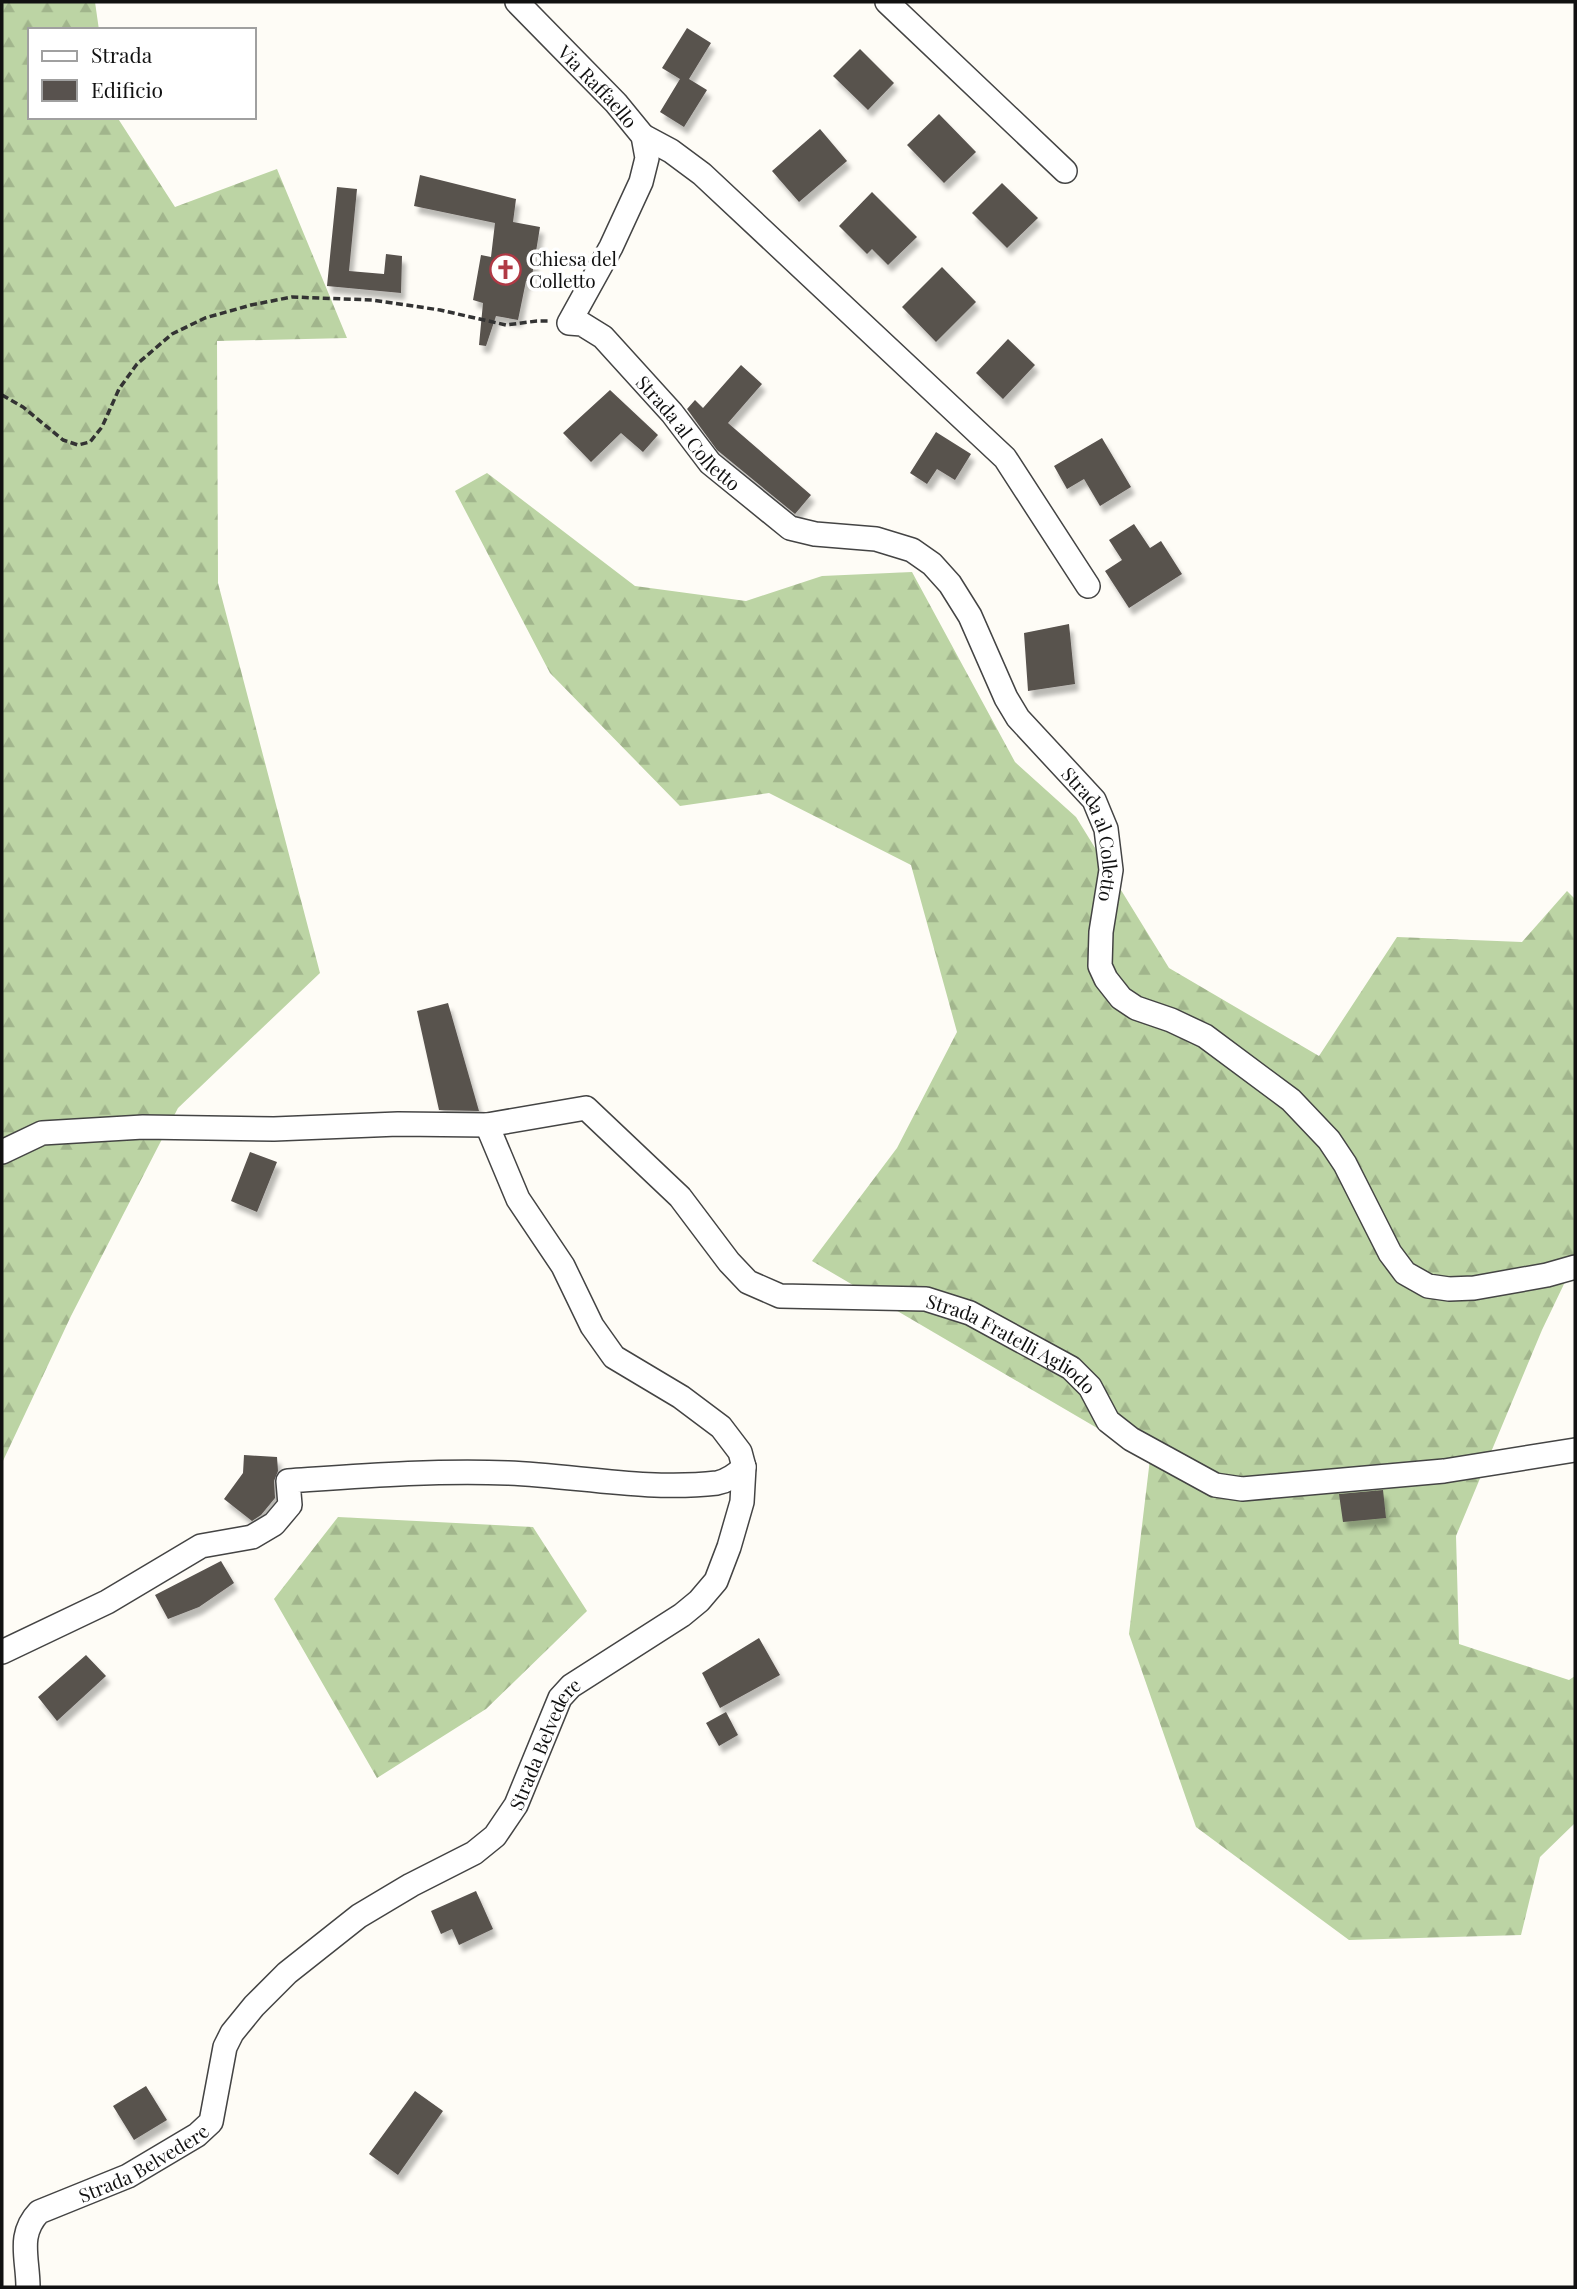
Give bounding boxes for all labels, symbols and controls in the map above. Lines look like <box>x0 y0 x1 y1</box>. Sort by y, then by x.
legend <box>28 28 256 119</box>
street label: Via Raffaello <box>552 38 644 133</box>
text: Strada <box>91 40 153 68</box>
text: Edificio <box>91 75 163 103</box>
place label: Chiesa del Colletto <box>529 245 618 293</box>
church icon: Chiesa del Colletto <box>489 252 523 286</box>
street label: Strada al Colletto <box>631 369 746 496</box>
street label: Strada al Colletto <box>1056 761 1124 904</box>
street label: Strada Fratelli Agliodo <box>923 1287 1102 1399</box>
street label: Strada Belvedere <box>502 1671 585 1814</box>
street label: Strada Belvedere <box>74 2118 214 2208</box>

